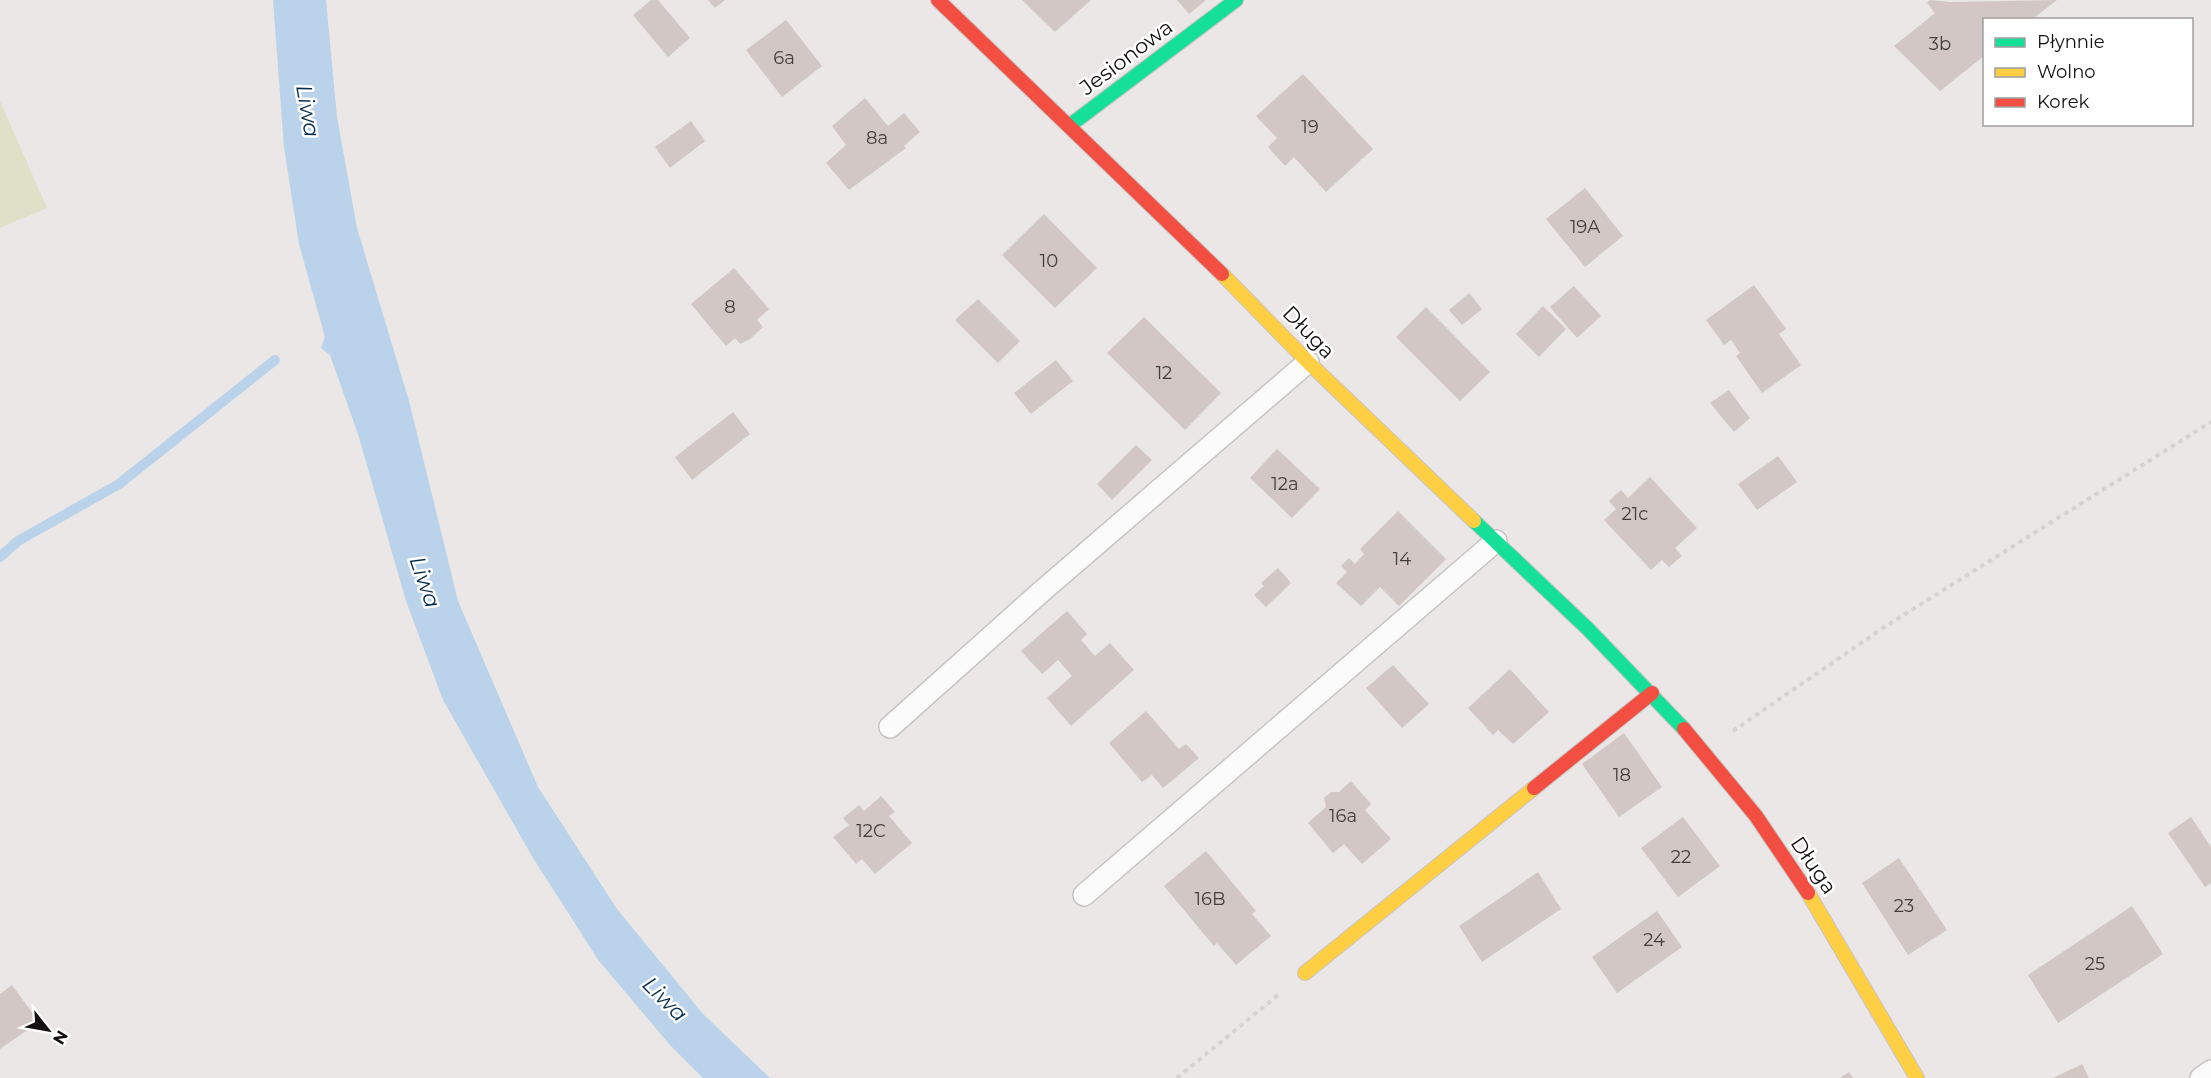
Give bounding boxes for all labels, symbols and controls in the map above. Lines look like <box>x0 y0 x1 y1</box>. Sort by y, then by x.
street label: Jesionowa <box>1074 14 1177 101</box>
legend <box>1983 18 2193 126</box>
text: Płynnie <box>2037 31 2105 53</box>
house number: 3b <box>1929 33 1951 55</box>
house number: 6a <box>773 47 795 69</box>
text: Wolno <box>2037 61 2096 83</box>
water label: Liwa <box>290 83 326 139</box>
text: Korek <box>2037 91 2090 113</box>
house number: 19 <box>1301 116 1319 138</box>
house number: 8a <box>866 127 888 149</box>
house number: 19A <box>1570 216 1600 238</box>
house number: 10 <box>1040 250 1058 272</box>
house number: 8 <box>724 296 736 318</box>
street label: Długa <box>1278 300 1340 364</box>
house number: 12 <box>1156 362 1172 384</box>
house number: 12a <box>1271 473 1299 495</box>
house number: 21c <box>1622 503 1648 525</box>
house number: 14 <box>1393 548 1411 570</box>
water label: Liwa <box>404 553 446 611</box>
house number: 18 <box>1613 764 1631 786</box>
house number: 16a <box>1329 805 1357 827</box>
house number: 12C <box>856 820 886 842</box>
street label: Długa <box>1786 831 1842 899</box>
house number: 22 <box>1671 846 1691 868</box>
house number: 16B <box>1194 888 1226 910</box>
house number: 23 <box>1894 895 1914 917</box>
house number: 24 <box>1643 929 1665 951</box>
house number: 25 <box>2085 953 2105 975</box>
water label: Liwa <box>637 971 693 1027</box>
north arrow <box>18 1000 78 1060</box>
text: N <box>49 1027 72 1048</box>

